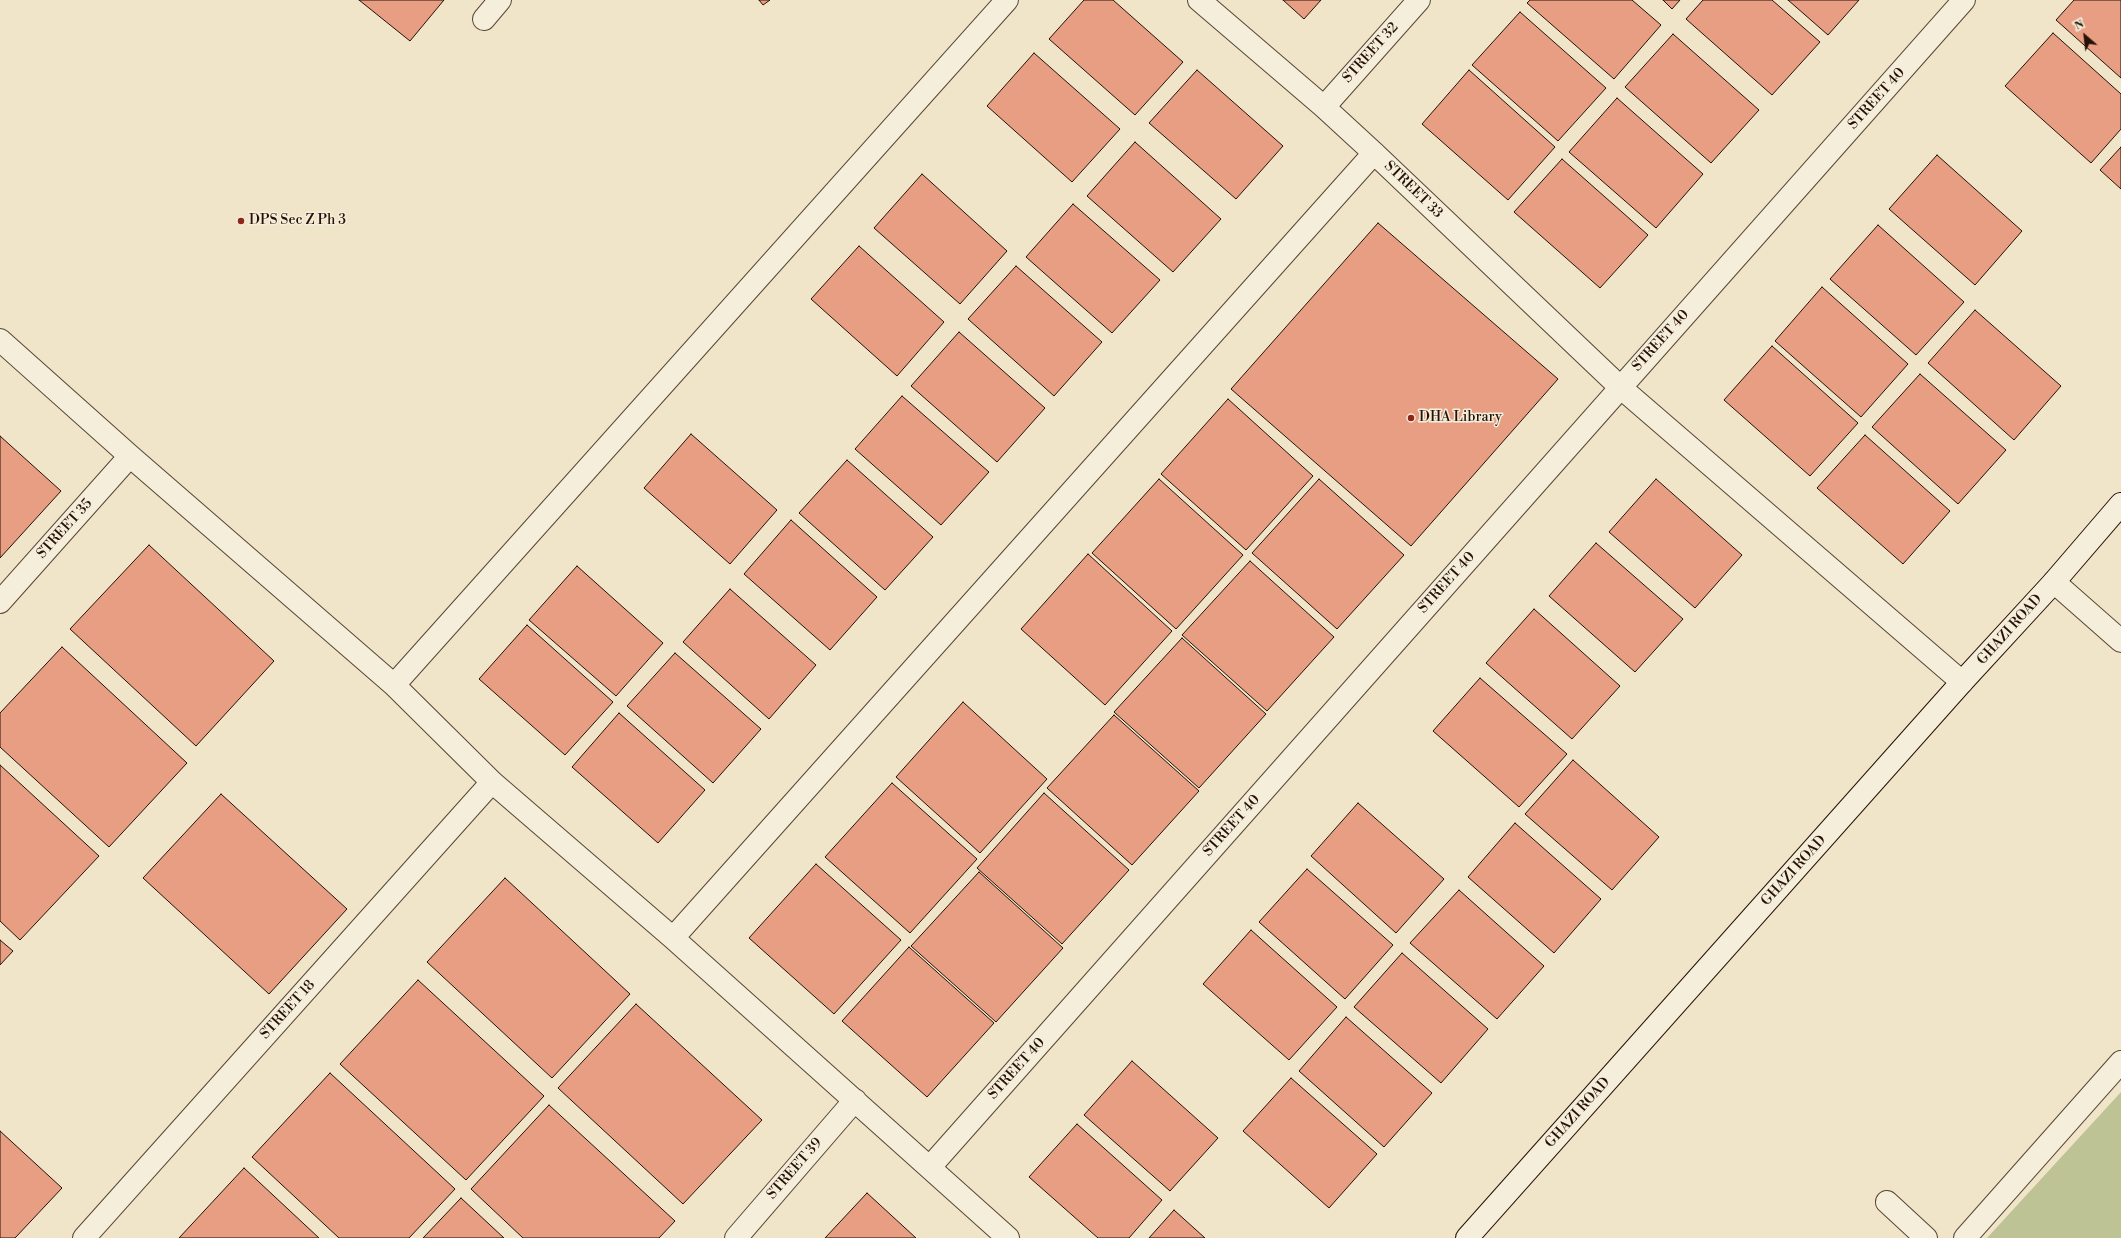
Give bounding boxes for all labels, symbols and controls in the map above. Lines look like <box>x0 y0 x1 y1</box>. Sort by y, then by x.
north arrow <box>2065 16 2105 56</box>
text: N <box>2072 17 2086 34</box>
street label: STREET 32 <box>1340 19 1402 87</box>
street label: STREET 40 <box>1845 65 1909 133</box>
street label: STREET 33 <box>1380 158 1446 222</box>
place label: DPS Sec Z Ph 3 <box>249 213 346 229</box>
marker: DPS Sec Z Ph 3 <box>236 216 246 226</box>
street label: STREET 40 <box>1629 307 1693 375</box>
place label: DHA Library <box>1419 410 1502 426</box>
marker: DHA Library <box>1406 413 1416 423</box>
street label: STREET 35 <box>34 496 96 562</box>
street label: STREET 40 <box>1415 549 1479 617</box>
street label: GHAZI ROAD <box>1974 591 2046 669</box>
street label: STREET 40 <box>1200 792 1264 860</box>
street label: GHAZI ROAD <box>1758 832 1830 910</box>
street label: STREET 18 <box>257 977 319 1043</box>
street label: STREET 40 <box>985 1035 1049 1103</box>
street label: GHAZI ROAD <box>1542 1074 1614 1152</box>
street label: STREET 39 <box>764 1135 826 1203</box>

